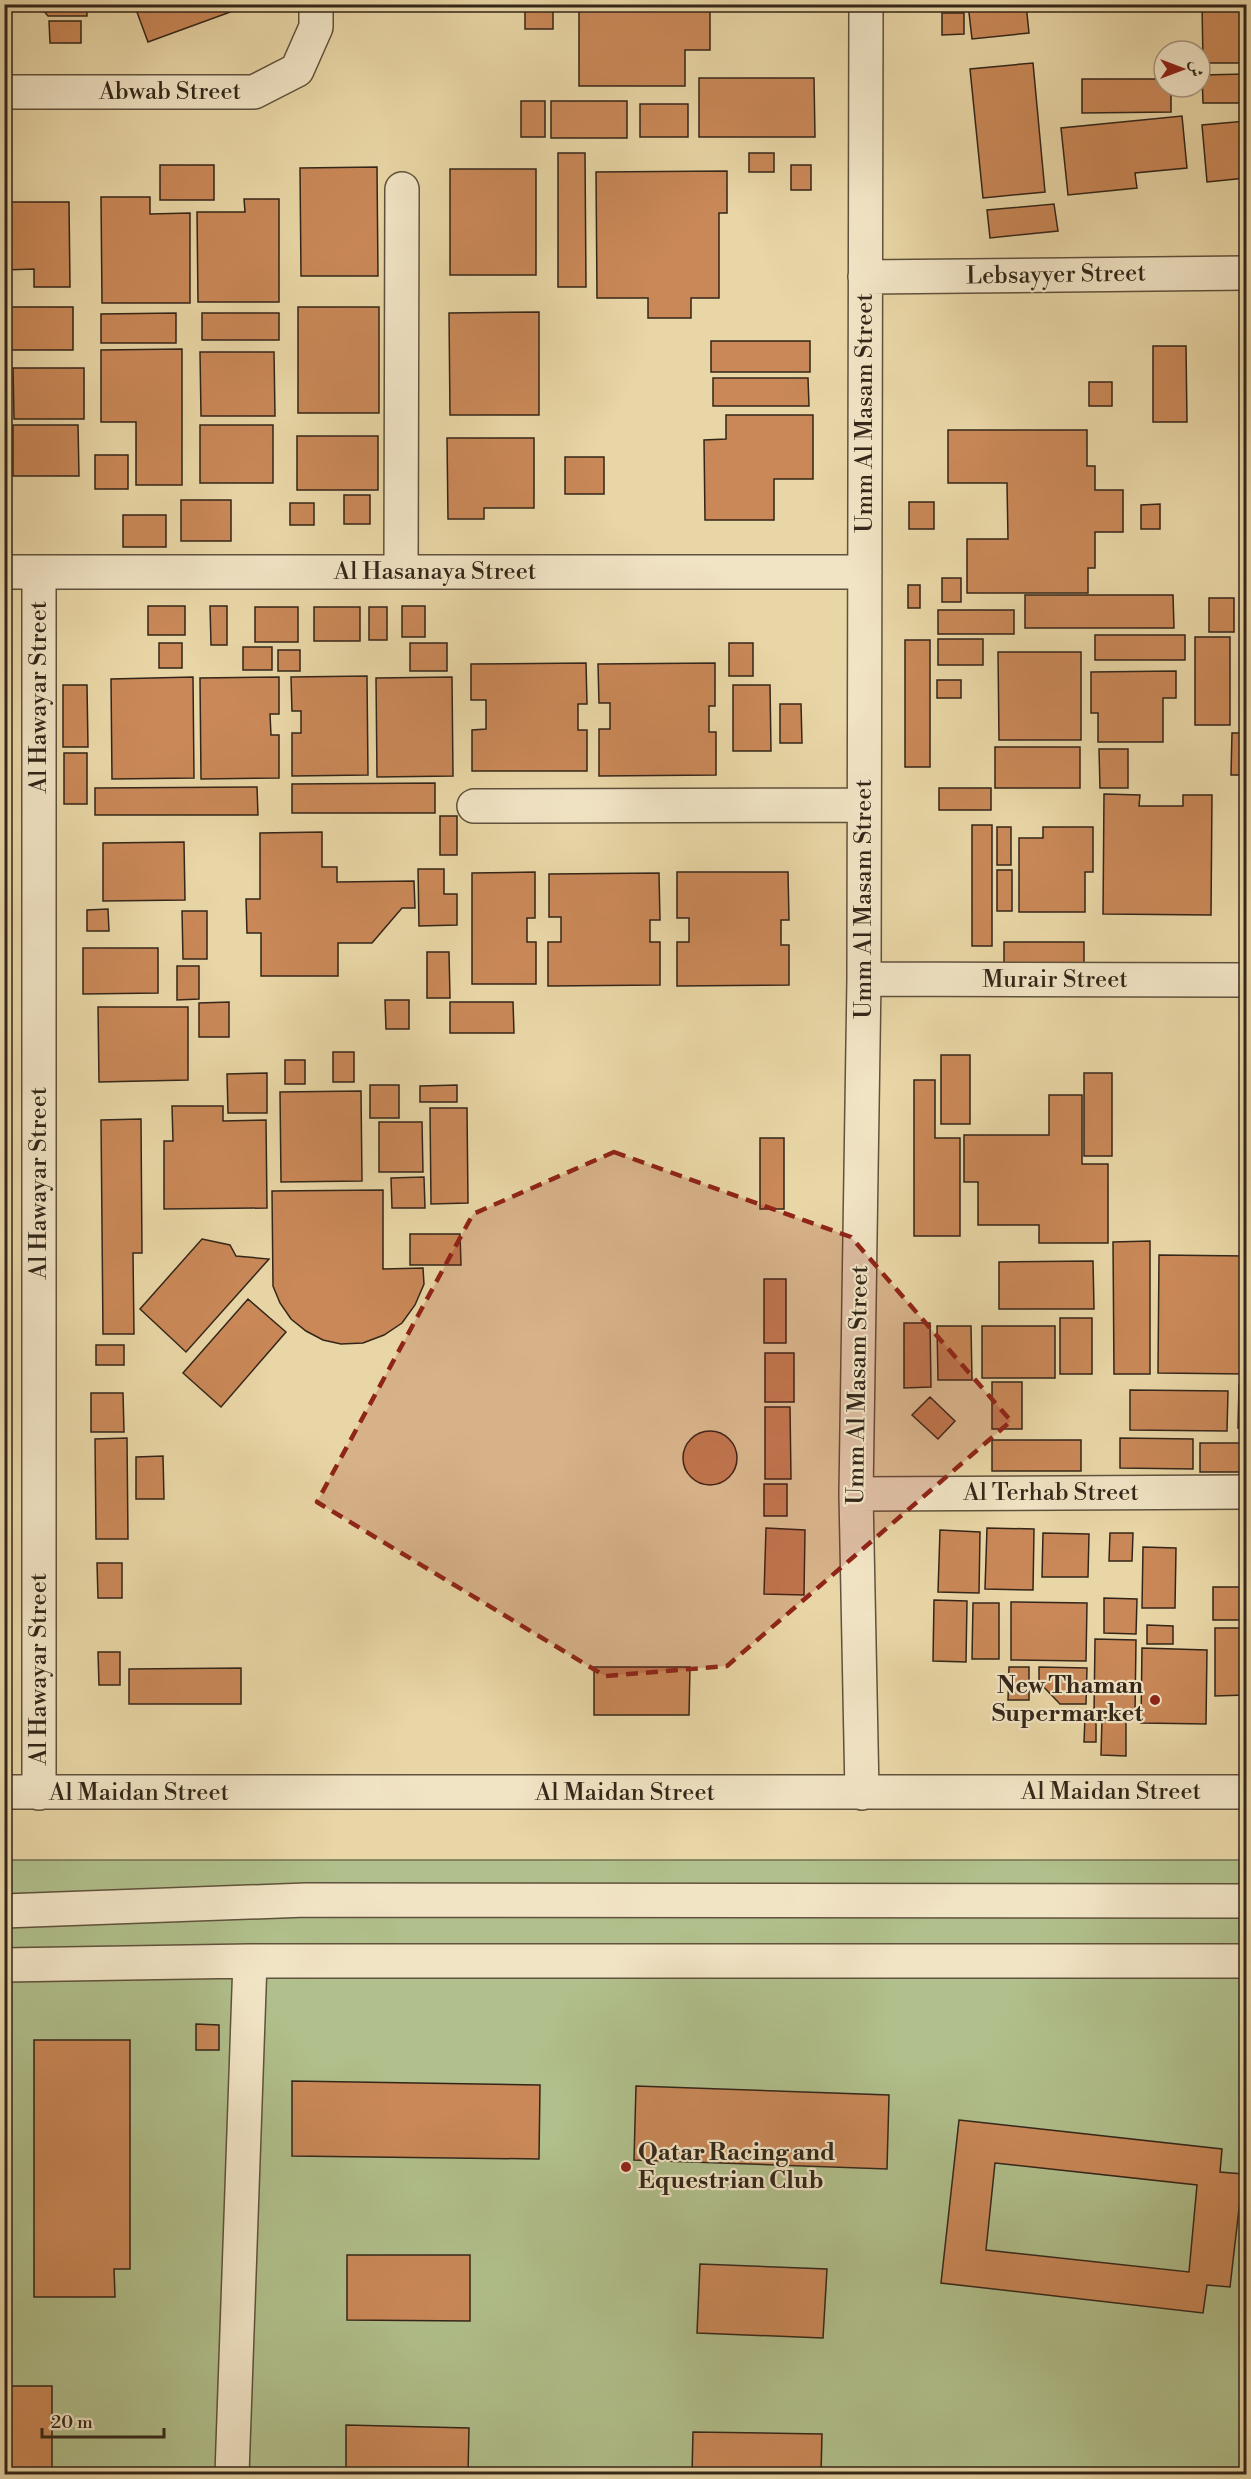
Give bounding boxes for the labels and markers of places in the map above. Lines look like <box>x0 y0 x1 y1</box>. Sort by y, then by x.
place label: New Thaman Supermarket <box>992 1671 1144 1729</box>
marker: New Thaman Supermarket <box>1148 1693 1162 1707</box>
place label: Qatar Racing and Equestrian Club <box>638 2138 835 2196</box>
marker: Qatar Racing and Equestrian Club <box>619 2160 633 2174</box>

